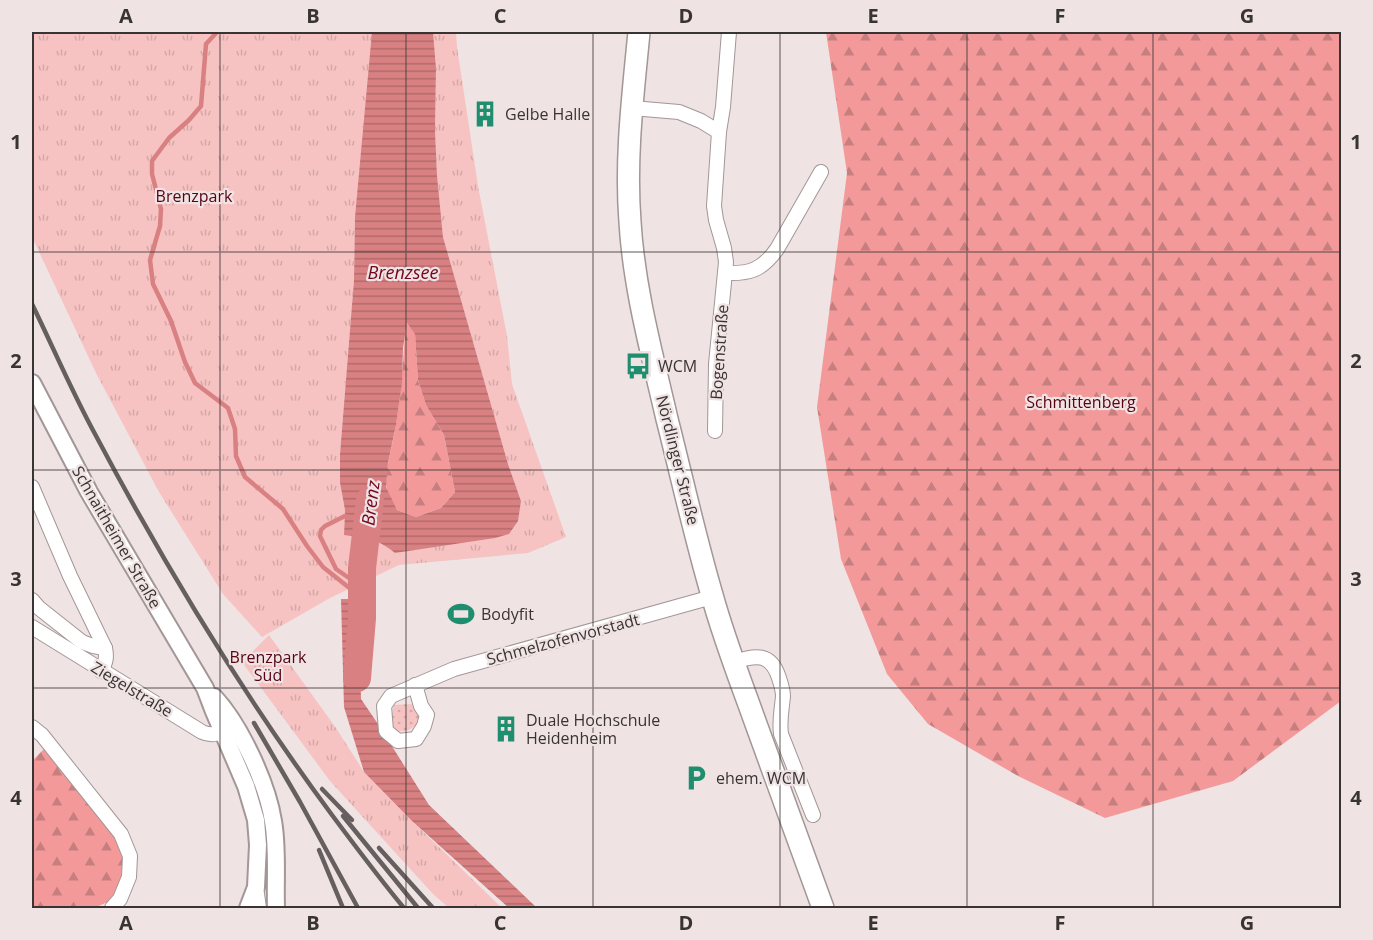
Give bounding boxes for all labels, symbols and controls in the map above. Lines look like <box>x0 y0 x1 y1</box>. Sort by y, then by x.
text: A <box>119 2 133 29</box>
text: B <box>306 2 320 29</box>
text: C <box>494 2 507 29</box>
text: D <box>679 2 693 29</box>
text: E <box>867 2 879 29</box>
text: F <box>1055 2 1065 29</box>
text: G <box>1240 2 1254 29</box>
building icon: Gelbe Halle <box>470 99 500 129</box>
place label: Gelbe Halle <box>505 103 590 125</box>
text: 1 <box>10 128 22 155</box>
text: 1 <box>1350 128 1362 155</box>
park label: Brenzpark <box>156 185 233 207</box>
water label: Brenzsee <box>368 260 438 284</box>
street label: Bogenstraße <box>705 304 733 400</box>
text: 2 <box>10 347 22 374</box>
text: 2 <box>1350 347 1362 374</box>
bus stop icon: WCM <box>623 351 653 381</box>
place label: WCM <box>658 355 697 377</box>
park label: Schmittenberg <box>1026 391 1136 413</box>
street label: Nördlinger Straße <box>651 393 705 527</box>
street label: Schnaitheimer Straße <box>67 462 167 612</box>
water label: Brenz <box>355 479 385 527</box>
text: 3 <box>10 565 22 592</box>
text: 3 <box>1350 565 1362 592</box>
sports icon: Bodyfit <box>446 599 476 629</box>
place label: Bodyfit <box>481 603 534 625</box>
street label: Schmelzofenvorstadt <box>484 608 642 670</box>
park label: Brenzpark Süd <box>230 646 307 686</box>
street label: Ziegelstraße <box>87 656 177 722</box>
place label: Duale Hochschule Heidenheim <box>526 709 660 749</box>
building icon: Duale Hochschule Heidenheim <box>491 714 521 744</box>
parking icon: ehem. WCM <box>681 763 711 793</box>
place label: ehem. WCM <box>716 767 806 789</box>
text: 4 <box>10 784 22 811</box>
text: 4 <box>1350 784 1362 811</box>
text: A <box>119 909 133 936</box>
text: B <box>306 909 320 936</box>
text: C <box>494 909 507 936</box>
text: D <box>679 909 693 936</box>
text: E <box>867 909 879 936</box>
text: F <box>1055 909 1065 936</box>
text: G <box>1240 909 1254 936</box>

